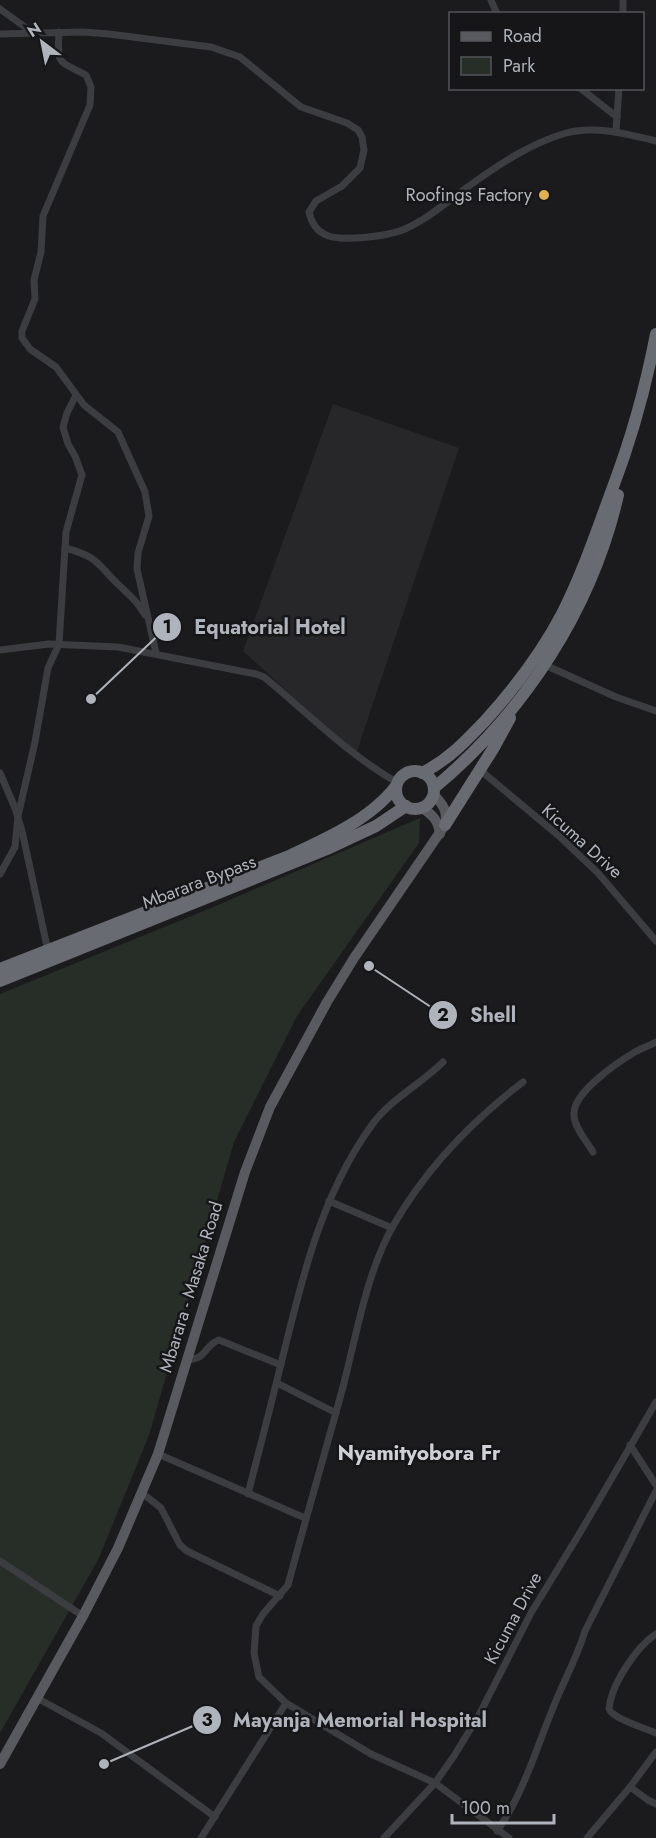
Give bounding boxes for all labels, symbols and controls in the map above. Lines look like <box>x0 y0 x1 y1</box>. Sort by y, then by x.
north arrow <box>12 12 72 72</box>
legend <box>449 12 644 90</box>
text: N <box>23 17 46 43</box>
text: Road <box>503 23 542 49</box>
text: Park <box>503 53 535 79</box>
place label: Roofings Factory <box>406 182 532 208</box>
marker: Roofings Factory <box>537 188 551 202</box>
callout: Equatorial Hotel <box>152 608 358 646</box>
text: Equatorial Hotel <box>194 613 346 642</box>
text: 1 <box>162 614 172 640</box>
street label: Kicuma Drive <box>536 798 628 884</box>
street label: Mbarara Bypass <box>138 848 260 916</box>
callout: Shell <box>428 996 528 1034</box>
text: Shell <box>470 1001 516 1030</box>
text: 2 <box>437 1002 449 1028</box>
street label: Mbarara - Masaka Road <box>153 1198 229 1376</box>
district label: Nyamityobora Fr <box>337 1438 501 1468</box>
street label: Kicuma Drive <box>478 1567 548 1669</box>
callout: Mayanja Memorial Hospital <box>192 1701 499 1739</box>
text: Mayanja Memorial Hospital <box>233 1706 487 1735</box>
text: 3 <box>201 1707 213 1733</box>
scale bar <box>452 1787 554 1825</box>
text: 100 m <box>461 1795 510 1821</box>

